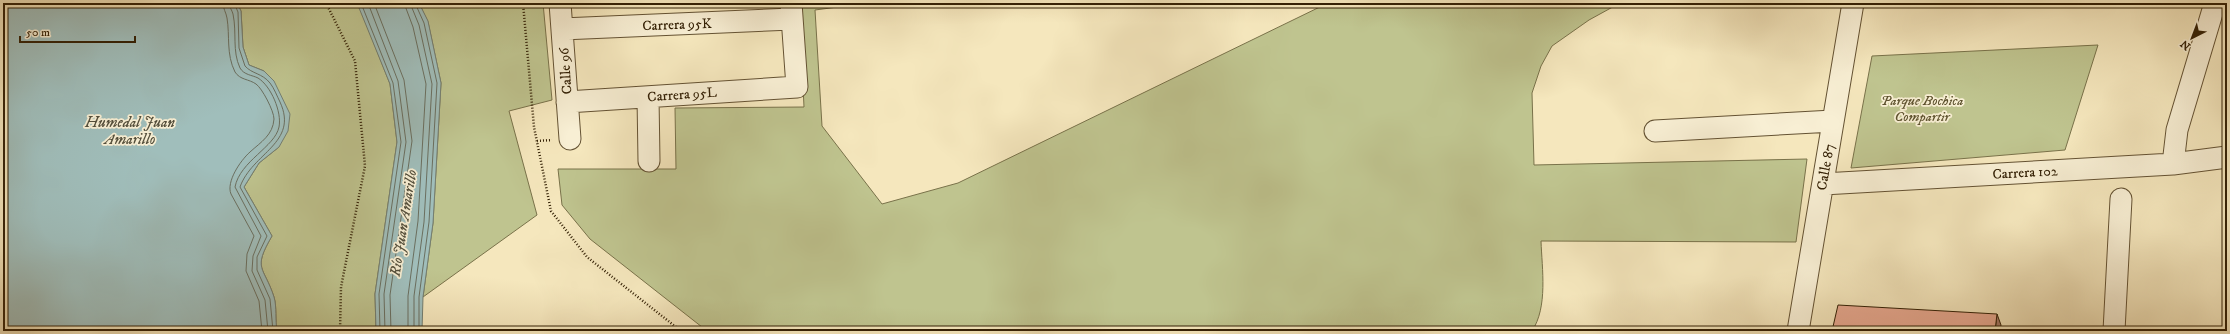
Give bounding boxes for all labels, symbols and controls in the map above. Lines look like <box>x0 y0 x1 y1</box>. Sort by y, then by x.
street label: Carrera 95K <box>642 15 712 35</box>
scale bar <box>20 18 135 44</box>
north arrow <box>2172 18 2212 58</box>
text: 50 m <box>26 25 50 40</box>
text: N <box>2178 36 2194 53</box>
street label: Calle 96 <box>555 46 577 95</box>
street label: Carrera 95L <box>647 84 717 106</box>
park label: Parque Bochica Compartir <box>1881 92 1963 126</box>
water label: Humedal Juan Amarillo <box>84 113 175 149</box>
street label: Calle 87 <box>1813 143 1839 192</box>
street label: Carrera 102 <box>1992 162 2058 184</box>
water label: Río Juan Amarillo <box>386 168 421 279</box>

